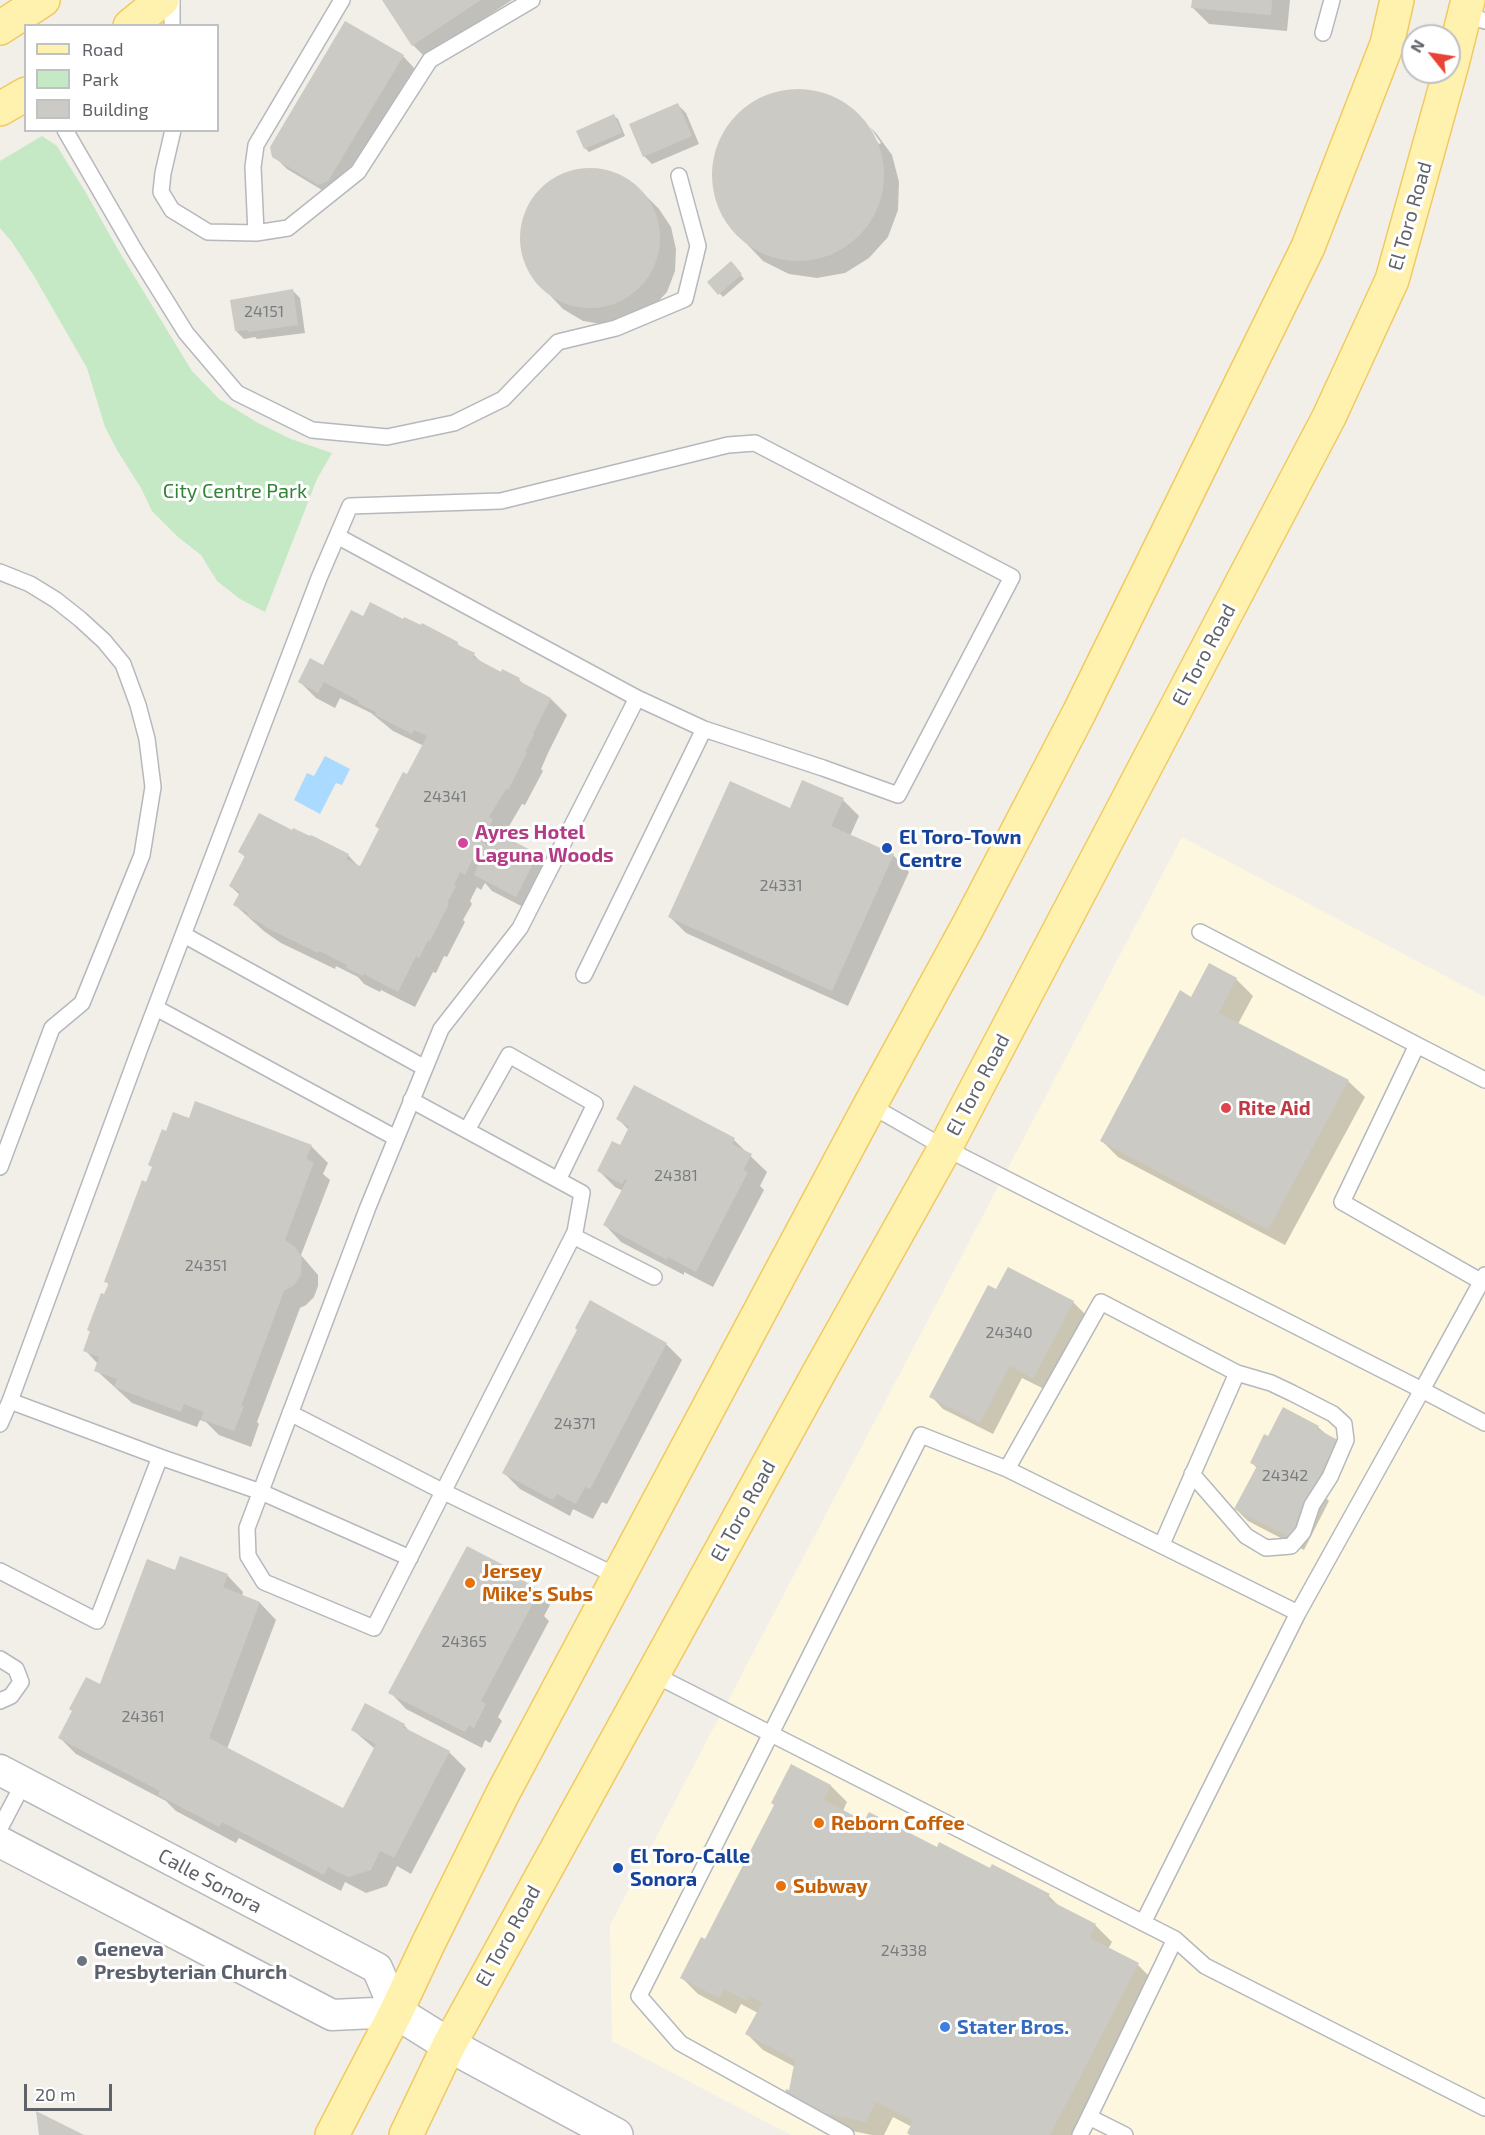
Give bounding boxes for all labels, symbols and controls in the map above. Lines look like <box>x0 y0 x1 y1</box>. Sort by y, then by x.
legend <box>24 24 219 132</box>
north arrow <box>1401 24 1461 84</box>
text: N <box>1406 36 1428 56</box>
text: Road <box>82 38 123 60</box>
text: Park <box>82 68 119 90</box>
text: Building <box>82 98 149 120</box>
street label: El Toro Road <box>1383 159 1437 273</box>
house number: 24151 <box>244 302 284 322</box>
park label: City Centre Park <box>163 479 307 503</box>
street label: El Toro Road <box>1167 600 1241 710</box>
house number: 24341 <box>423 787 467 807</box>
place label: Ayres Hotel Laguna Woods <box>475 820 614 867</box>
place label: El Toro-Town Centre <box>899 825 1021 872</box>
marker: Ayres Hotel Laguna Woods <box>456 836 470 850</box>
marker: El Toro-Town Centre <box>880 841 894 855</box>
house number: 24331 <box>760 876 802 896</box>
street label: El Toro Road <box>941 1030 1015 1140</box>
place label: Rite Aid <box>1238 1096 1311 1120</box>
marker: Rite Aid <box>1219 1101 1233 1115</box>
house number: 24381 <box>654 1166 698 1186</box>
house number: 24351 <box>185 1256 227 1276</box>
house number: 24340 <box>985 1323 1033 1343</box>
house number: 24371 <box>554 1414 596 1434</box>
street label: El Toro Road <box>705 1456 781 1566</box>
house number: 24342 <box>1262 1466 1308 1486</box>
place label: Jersey Mike's Subs <box>482 1559 593 1606</box>
marker: Jersey Mike's Subs <box>463 1576 477 1590</box>
house number: 24365 <box>441 1632 487 1652</box>
house number: 24361 <box>121 1707 165 1727</box>
place label: Reborn Coffee <box>831 1811 965 1835</box>
marker: Reborn Coffee <box>812 1816 826 1830</box>
street label: Calle Sonora <box>154 1844 266 1918</box>
place label: El Toro-Calle Sonora <box>630 1844 750 1891</box>
marker: El Toro-Calle Sonora <box>611 1861 625 1875</box>
place label: Subway <box>793 1874 868 1898</box>
marker: Subway <box>774 1879 788 1893</box>
street label: El Toro Road <box>470 1881 546 1991</box>
place label: Geneva Presbyterian Church <box>94 1937 287 1984</box>
house number: 24338 <box>881 1941 927 1961</box>
marker: Geneva Presbyterian Church <box>75 1954 89 1968</box>
place label: Stater Bros. <box>957 2015 1069 2039</box>
marker: Stater Bros. <box>938 2020 952 2034</box>
scale bar <box>27 2072 116 2110</box>
text: 20 m <box>35 2083 76 2105</box>

